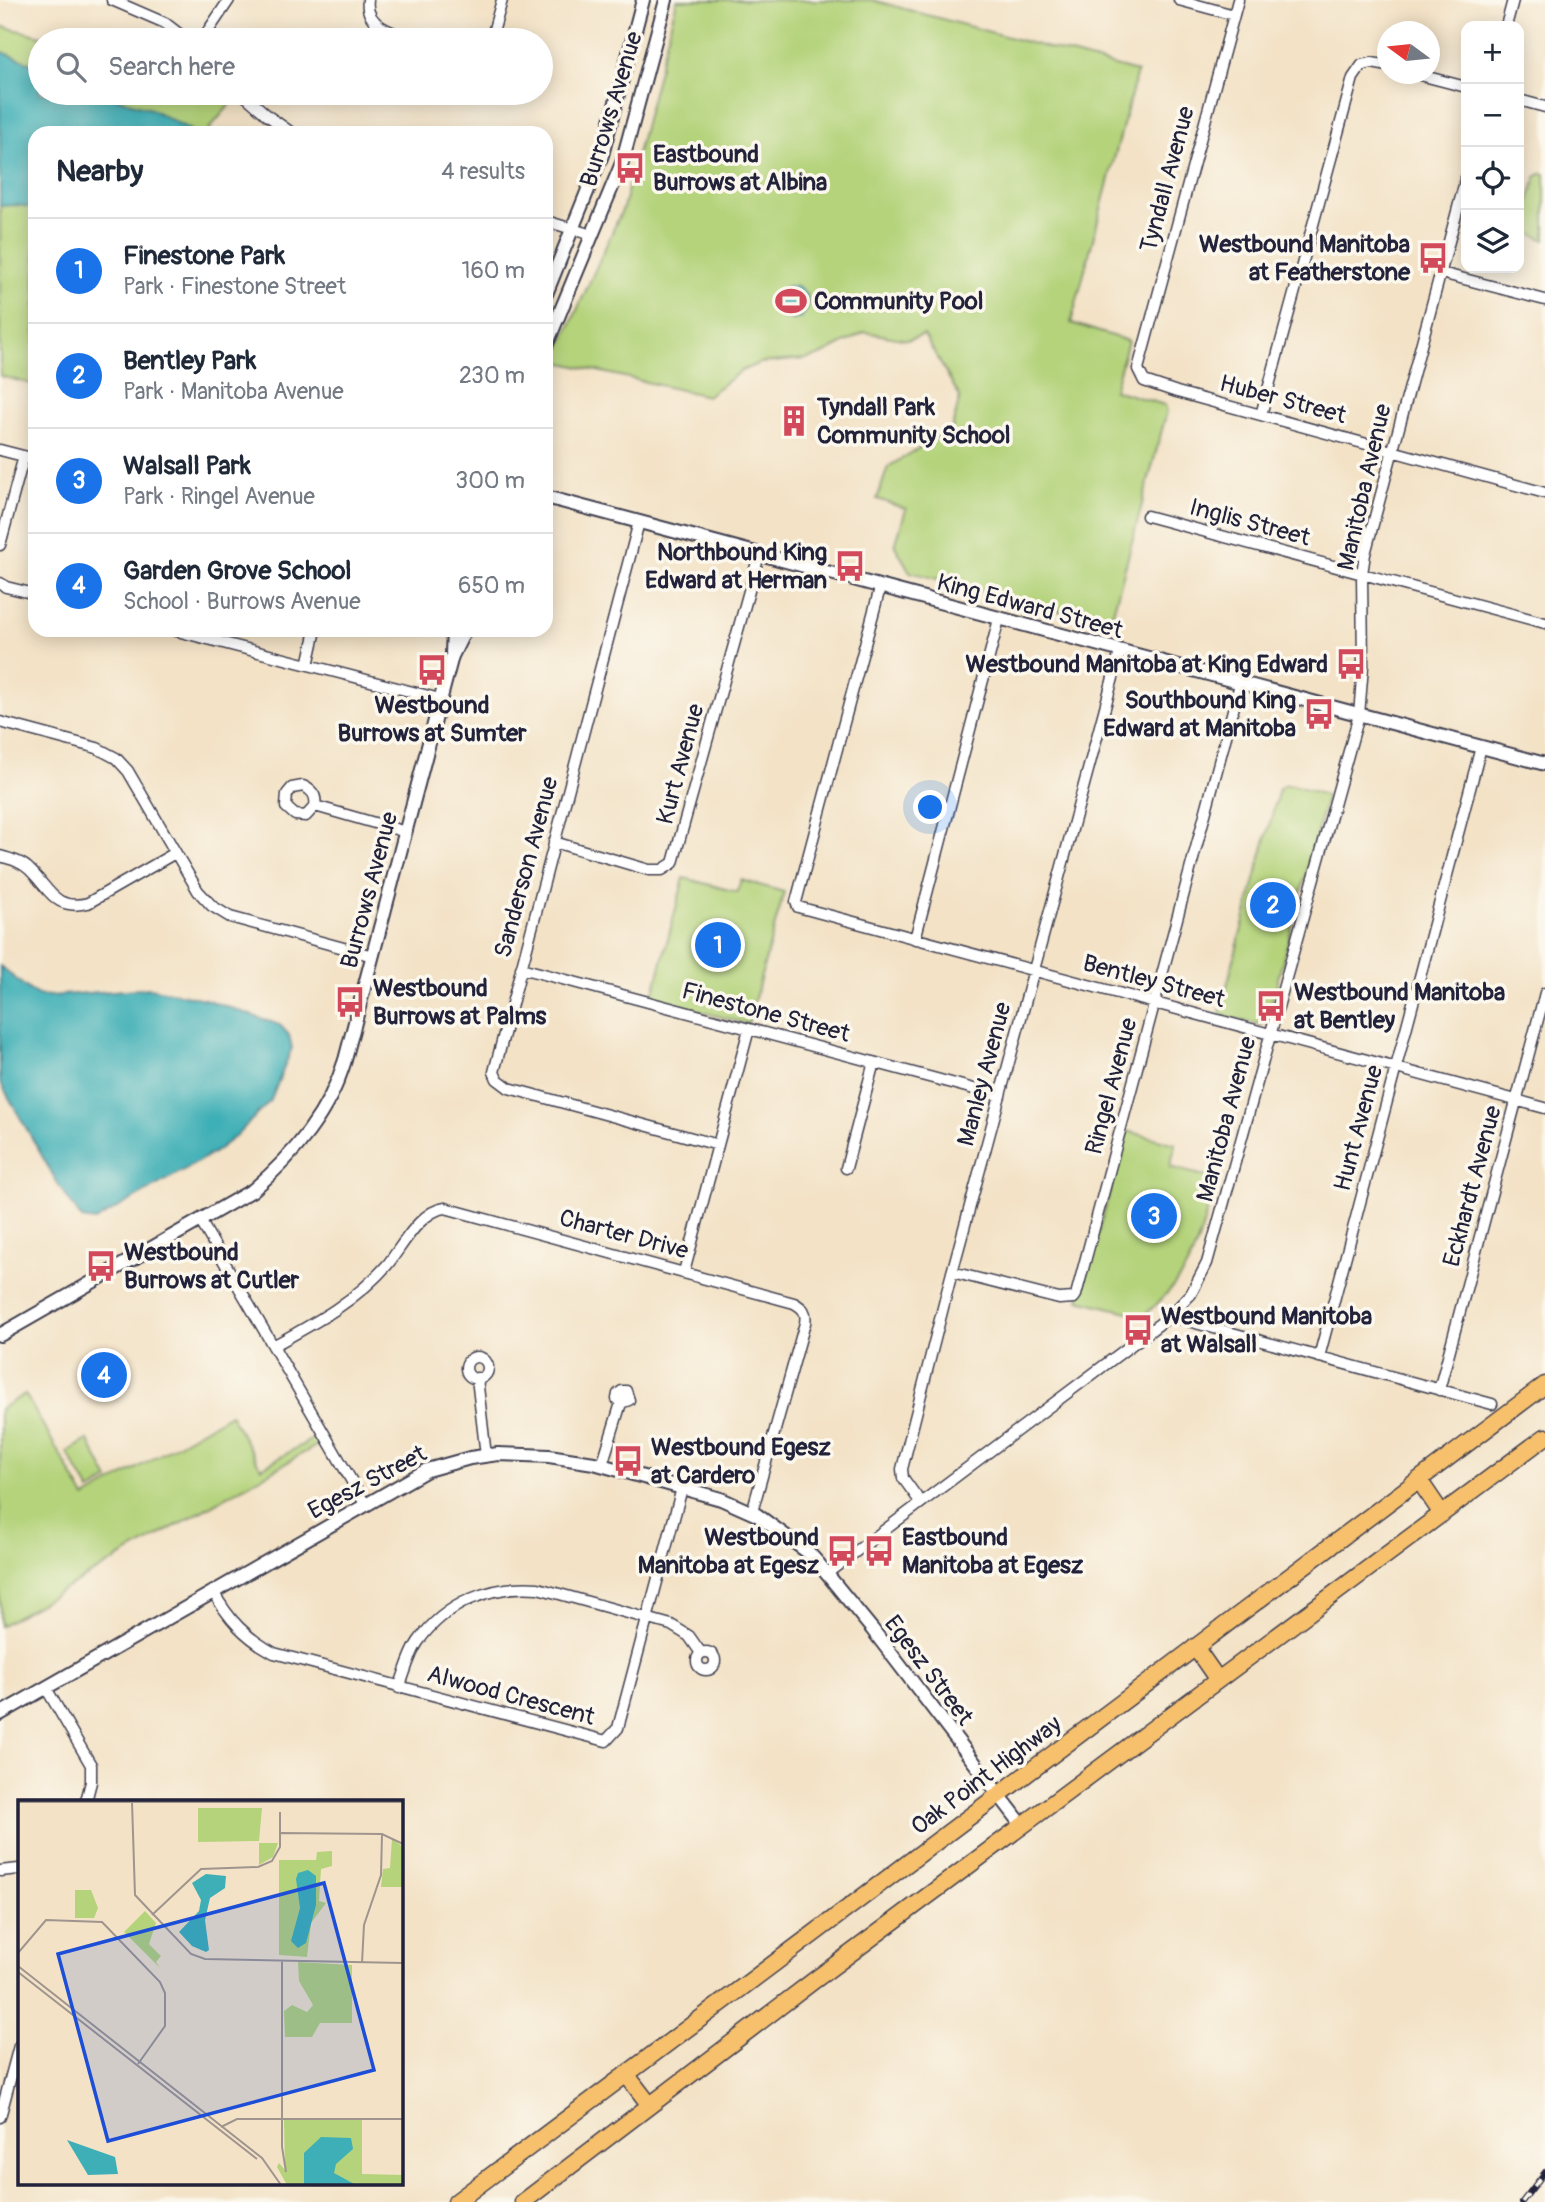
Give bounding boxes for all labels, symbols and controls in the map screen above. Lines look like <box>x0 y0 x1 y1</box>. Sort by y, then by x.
north arrow <box>1377 21 1440 84</box>
map controls <box>1461 21 1524 273</box>
button: + <box>1461 21 1524 84</box>
search box <box>28 28 553 105</box>
street label: Burrows Avenue <box>574 28 649 190</box>
icon: search <box>52 48 90 86</box>
text: Search here <box>108 51 235 83</box>
button: − <box>1461 84 1524 147</box>
street label: Tyndall Avenue <box>1134 103 1201 255</box>
place label: Eastbound Burrows at Albina <box>653 140 827 197</box>
button: locate <box>1461 147 1524 210</box>
bus stop icon: Eastbound Burrows at Albina <box>613 151 647 185</box>
text: Nearby <box>56 153 143 190</box>
text: 4 results <box>441 157 525 186</box>
button: layers <box>1461 210 1524 273</box>
place label: Westbound Manitoba at Featherstone <box>1199 230 1411 287</box>
text: Finestone Park <box>123 240 285 272</box>
bus stop icon: Westbound Manitoba at Featherstone <box>1416 241 1450 275</box>
text: 1 <box>75 256 84 285</box>
text: 160 m <box>461 256 525 285</box>
text: Park · Finestone Street <box>123 272 346 301</box>
sports icon: Community Pool <box>774 284 808 318</box>
place label: Community Pool <box>814 287 983 316</box>
text: Bentley Park <box>123 345 256 377</box>
text: 2 <box>73 361 85 390</box>
text: 230 m <box>459 361 525 390</box>
street label: Huber Street <box>1216 369 1350 430</box>
text: Park · Manitoba Avenue <box>123 377 344 406</box>
place label: Tyndall Park Community School <box>816 393 1011 450</box>
street label: Manitoba Avenue <box>1331 401 1398 573</box>
building icon: Tyndall Park Community School <box>777 404 811 438</box>
text: Walsall Park <box>123 450 251 482</box>
text: 3 <box>73 466 85 495</box>
text: 300 m <box>455 466 525 495</box>
text: Park · Ringel Avenue <box>123 482 315 511</box>
street label: Inglis Street <box>1187 493 1314 553</box>
place label: Northbound King Edward at Herman <box>645 538 827 595</box>
bus stop icon: Northbound King Edward at Herman <box>833 549 867 583</box>
text: Garden Grove School <box>123 555 352 587</box>
street label: King Edward Street <box>934 568 1126 645</box>
text: 4 <box>72 571 86 600</box>
text: 650 m <box>458 571 525 600</box>
text: School · Burrows Avenue <box>123 587 361 616</box>
bus stop icon: Westbound Manitoba at King Edward <box>1334 647 1368 681</box>
place label: Westbound Manitoba at King Edward <box>966 650 1328 679</box>
bus stop icon: Westbound Burrows at Sumter <box>415 653 449 687</box>
place label: Southbound King Edward at Manitoba <box>1103 686 1296 743</box>
place label: Westbound Burrows at Sumter <box>337 691 527 748</box>
bus stop icon: Southbound King Edward at Manitoba <box>1302 697 1336 731</box>
street label: Kurt Avenue <box>650 700 711 828</box>
street label: Sanderson Avenue <box>488 773 565 961</box>
your location <box>913 790 947 824</box>
street label: Burrows Avenue <box>335 809 404 972</box>
pin: 2 <box>1250 879 1296 931</box>
pin: 1 <box>695 919 741 971</box>
street label: Bentley Street <box>1080 949 1228 1014</box>
place label: Westbound Burrows at Palms <box>373 974 547 1031</box>
street label: Finestone Street <box>679 976 853 1049</box>
place label: Westbound Manitoba at Bentley <box>1294 978 1505 1035</box>
bus stop icon: Westbound Burrows at Palms <box>333 985 367 1019</box>
bus stop icon: Westbound Manitoba at Bentley <box>1254 989 1288 1023</box>
street label: Manley Avenue <box>951 999 1018 1149</box>
street label: Ringel Avenue <box>1079 1015 1144 1158</box>
street label: Manitoba Avenue <box>1190 1033 1263 1205</box>
street label: Hunt Avenue <box>1328 1062 1389 1194</box>
street label: Eckhardt Avenue <box>1437 1102 1508 1270</box>
pin: 3 <box>1131 1190 1177 1242</box>
street label: Charter Drive <box>556 1203 692 1266</box>
place label: Westbound Burrows at Cutler <box>124 1238 300 1295</box>
bus stop icon: Westbound Burrows at Cutler <box>84 1249 118 1283</box>
place label: Westbound Manitoba at Walsall <box>1161 1302 1372 1359</box>
bus stop icon: Westbound Manitoba at Walsall <box>1121 1313 1155 1347</box>
pin: 4 <box>81 1349 127 1401</box>
place label: Westbound Egesz at Cardero <box>651 1433 831 1490</box>
street label: Egesz Street <box>303 1439 432 1526</box>
bus stop icon: Westbound Egesz at Cardero <box>611 1444 645 1478</box>
place label: Westbound Manitoba at Egesz <box>638 1523 819 1580</box>
place label: Eastbound Manitoba at Egesz <box>902 1523 1084 1580</box>
bus stop icon: Westbound Manitoba at Egesz <box>825 1534 859 1568</box>
bus stop icon: Eastbound Manitoba at Egesz <box>862 1534 896 1568</box>
street label: Egesz Street <box>878 1610 979 1731</box>
street label: Alwood Crescent <box>424 1659 598 1732</box>
street label: Oak Point Highway <box>905 1709 1067 1841</box>
inset map <box>18 1800 402 2184</box>

